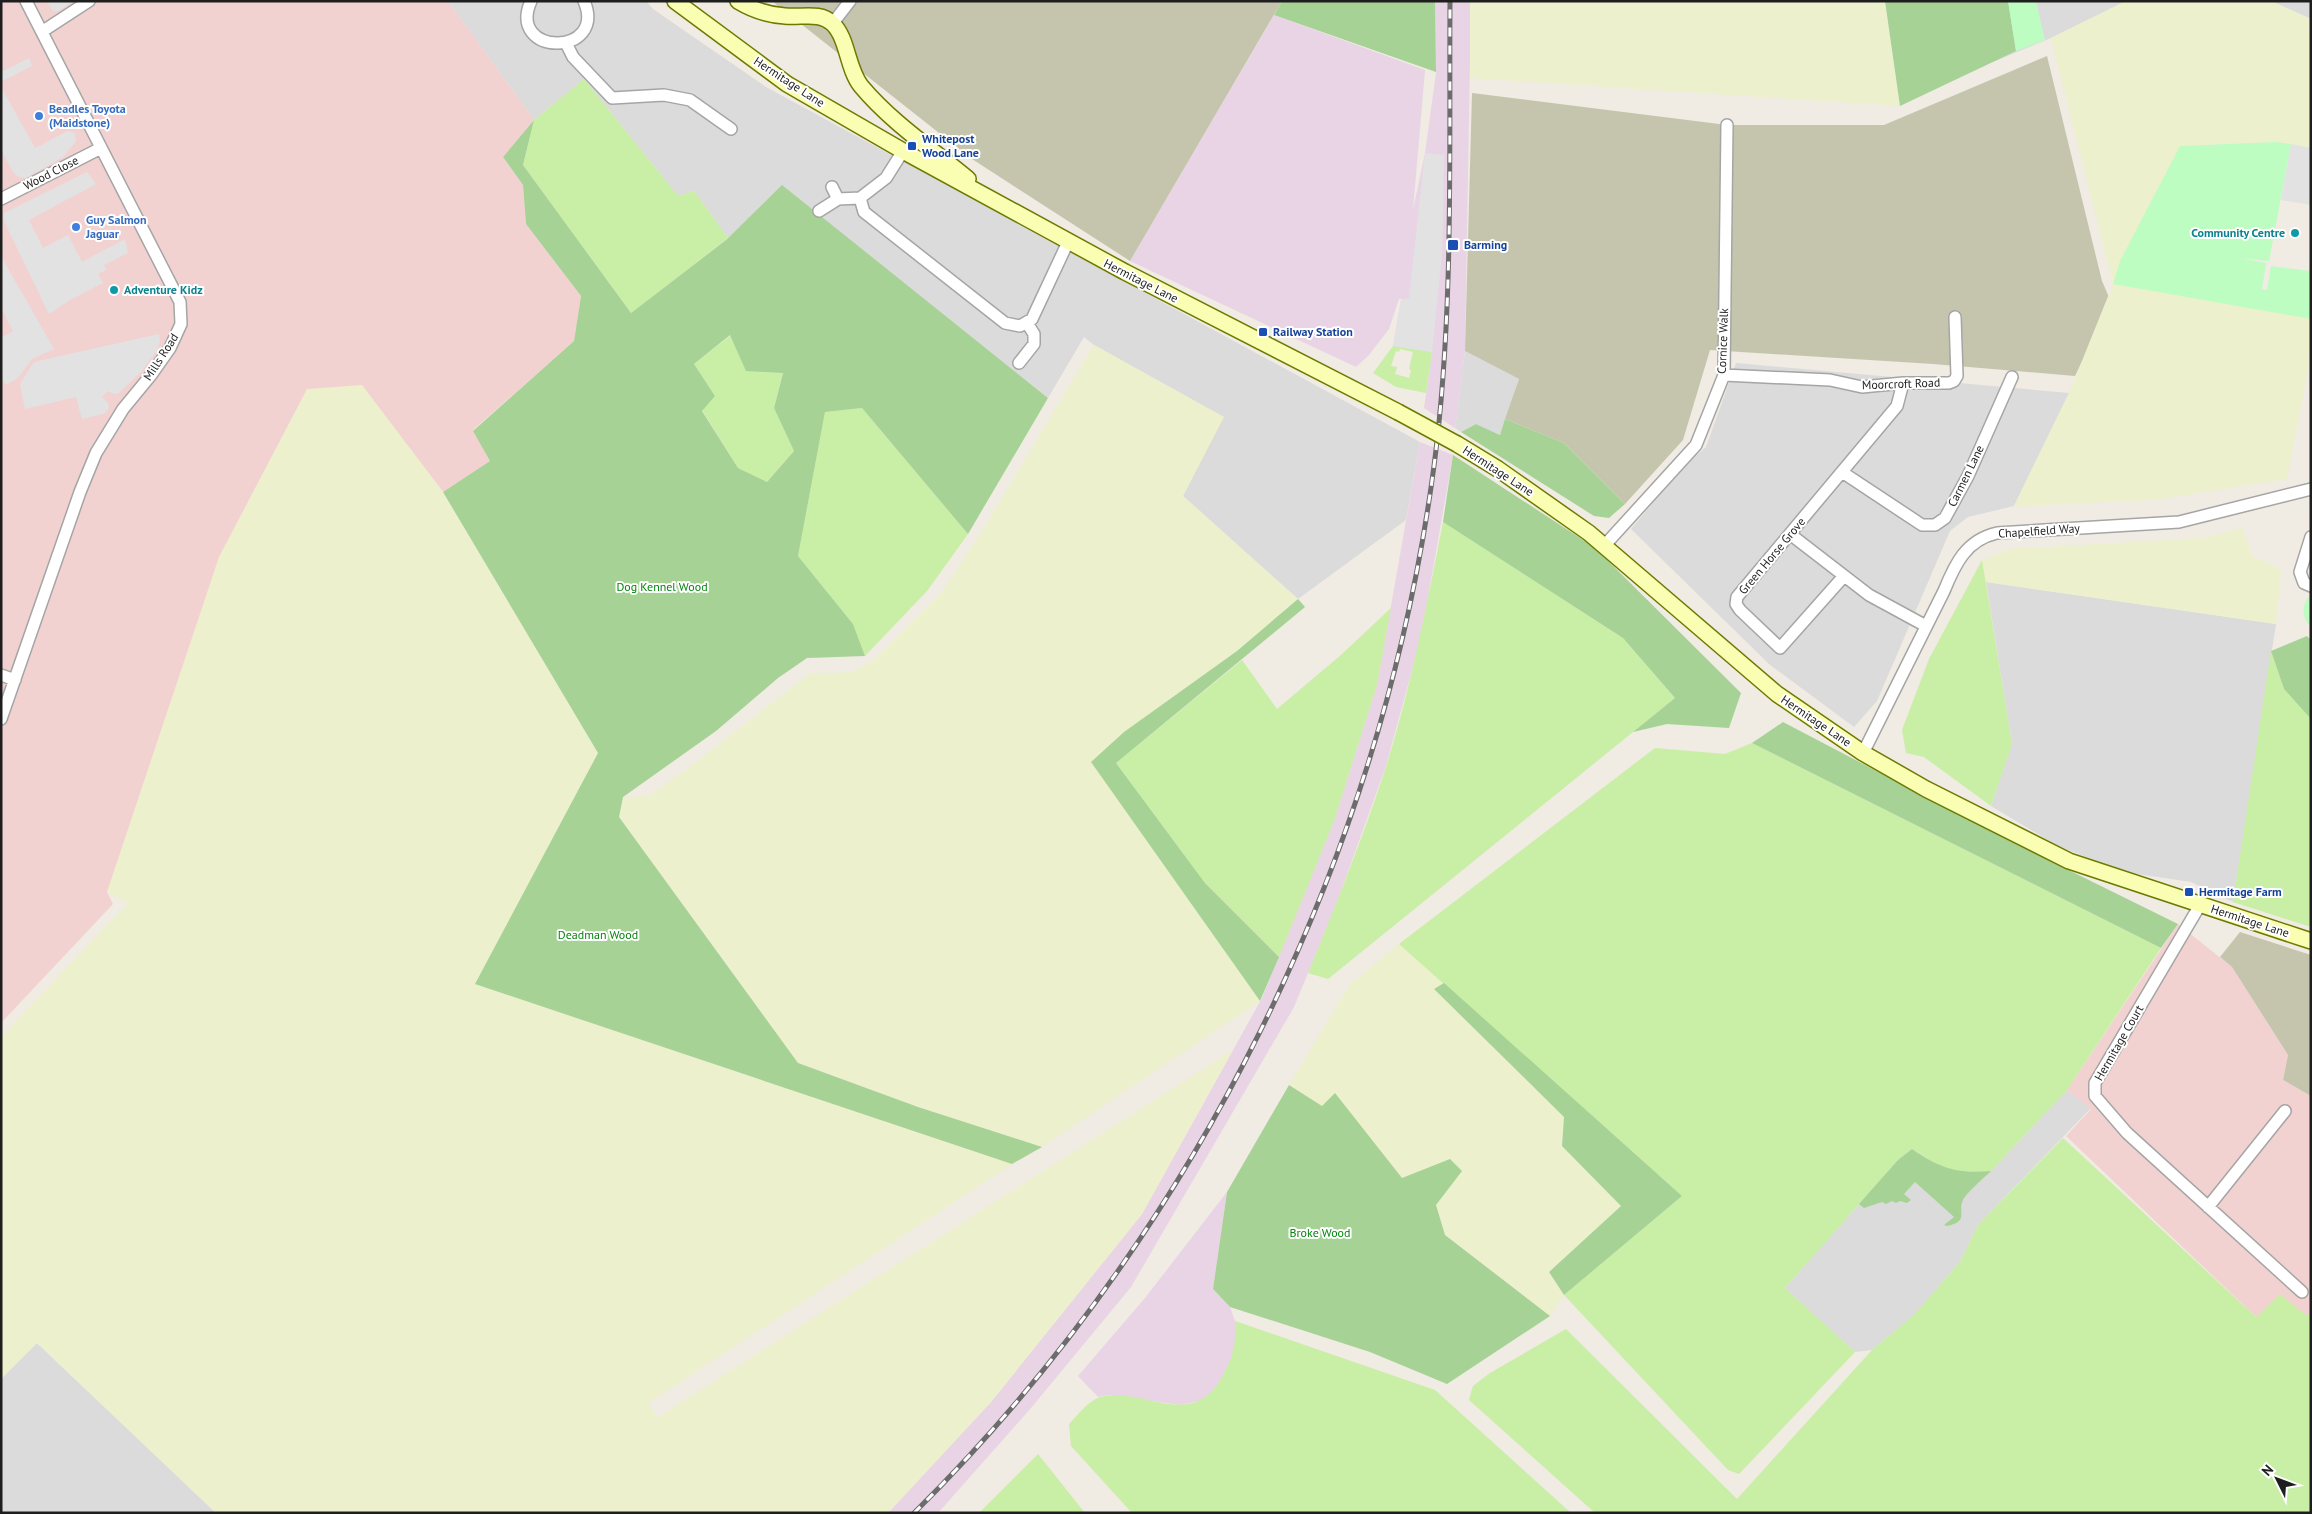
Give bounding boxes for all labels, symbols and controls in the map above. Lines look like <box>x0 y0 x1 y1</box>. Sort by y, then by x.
street label: Hermitage Lane <box>751 53 828 110</box>
place label: Beadles Toyota (Maidstone) <box>49 101 126 130</box>
marker: Beadles Toyota (Maidstone) <box>33 110 45 122</box>
place label: Whitepost Wood Lane <box>922 131 979 160</box>
marker: Whitepost Wood Lane <box>906 140 918 152</box>
street label: Wood Close <box>21 152 81 193</box>
place label: Guy Salmon Jaguar <box>85 212 147 241</box>
marker: Guy Salmon Jaguar <box>70 221 82 233</box>
place label: Community Centre <box>2191 225 2285 240</box>
marker: Community Centre <box>2289 227 2301 239</box>
place label: Barming <box>1464 237 1507 252</box>
marker: Barming <box>1446 238 1460 252</box>
street label: Hermitage Lane <box>1101 255 1181 306</box>
place label: Adventure Kidz <box>124 282 203 297</box>
marker: Adventure Kidz <box>108 284 120 296</box>
street label: Cornice Walk <box>1714 308 1731 374</box>
place label: Railway Station <box>1273 324 1353 339</box>
marker: Railway Station <box>1257 326 1269 338</box>
street label: Mills Road <box>140 330 181 383</box>
street label: Moorcroft Road <box>1861 375 1940 392</box>
street label: Hermitage Lane <box>1460 442 1537 499</box>
street label: Carmen Lane <box>1944 442 1987 509</box>
street label: Green Horse Grove <box>1735 514 1808 597</box>
street label: Chapelfield Way <box>1998 520 2081 541</box>
park label: Dog Kennel Wood <box>616 579 708 594</box>
street label: Hermitage Lane <box>1778 692 1854 750</box>
place label: Hermitage Farm <box>2199 884 2282 899</box>
marker: Hermitage Farm <box>2183 886 2195 898</box>
street label: Hermitage Lane <box>2209 901 2291 940</box>
park label: Deadman Wood <box>558 927 638 942</box>
street label: Hermitage Court <box>2091 1002 2146 1083</box>
park label: Broke Wood <box>1290 1225 1350 1240</box>
north arrow <box>2252 1454 2302 1504</box>
text: N <box>2258 1461 2277 1480</box>

